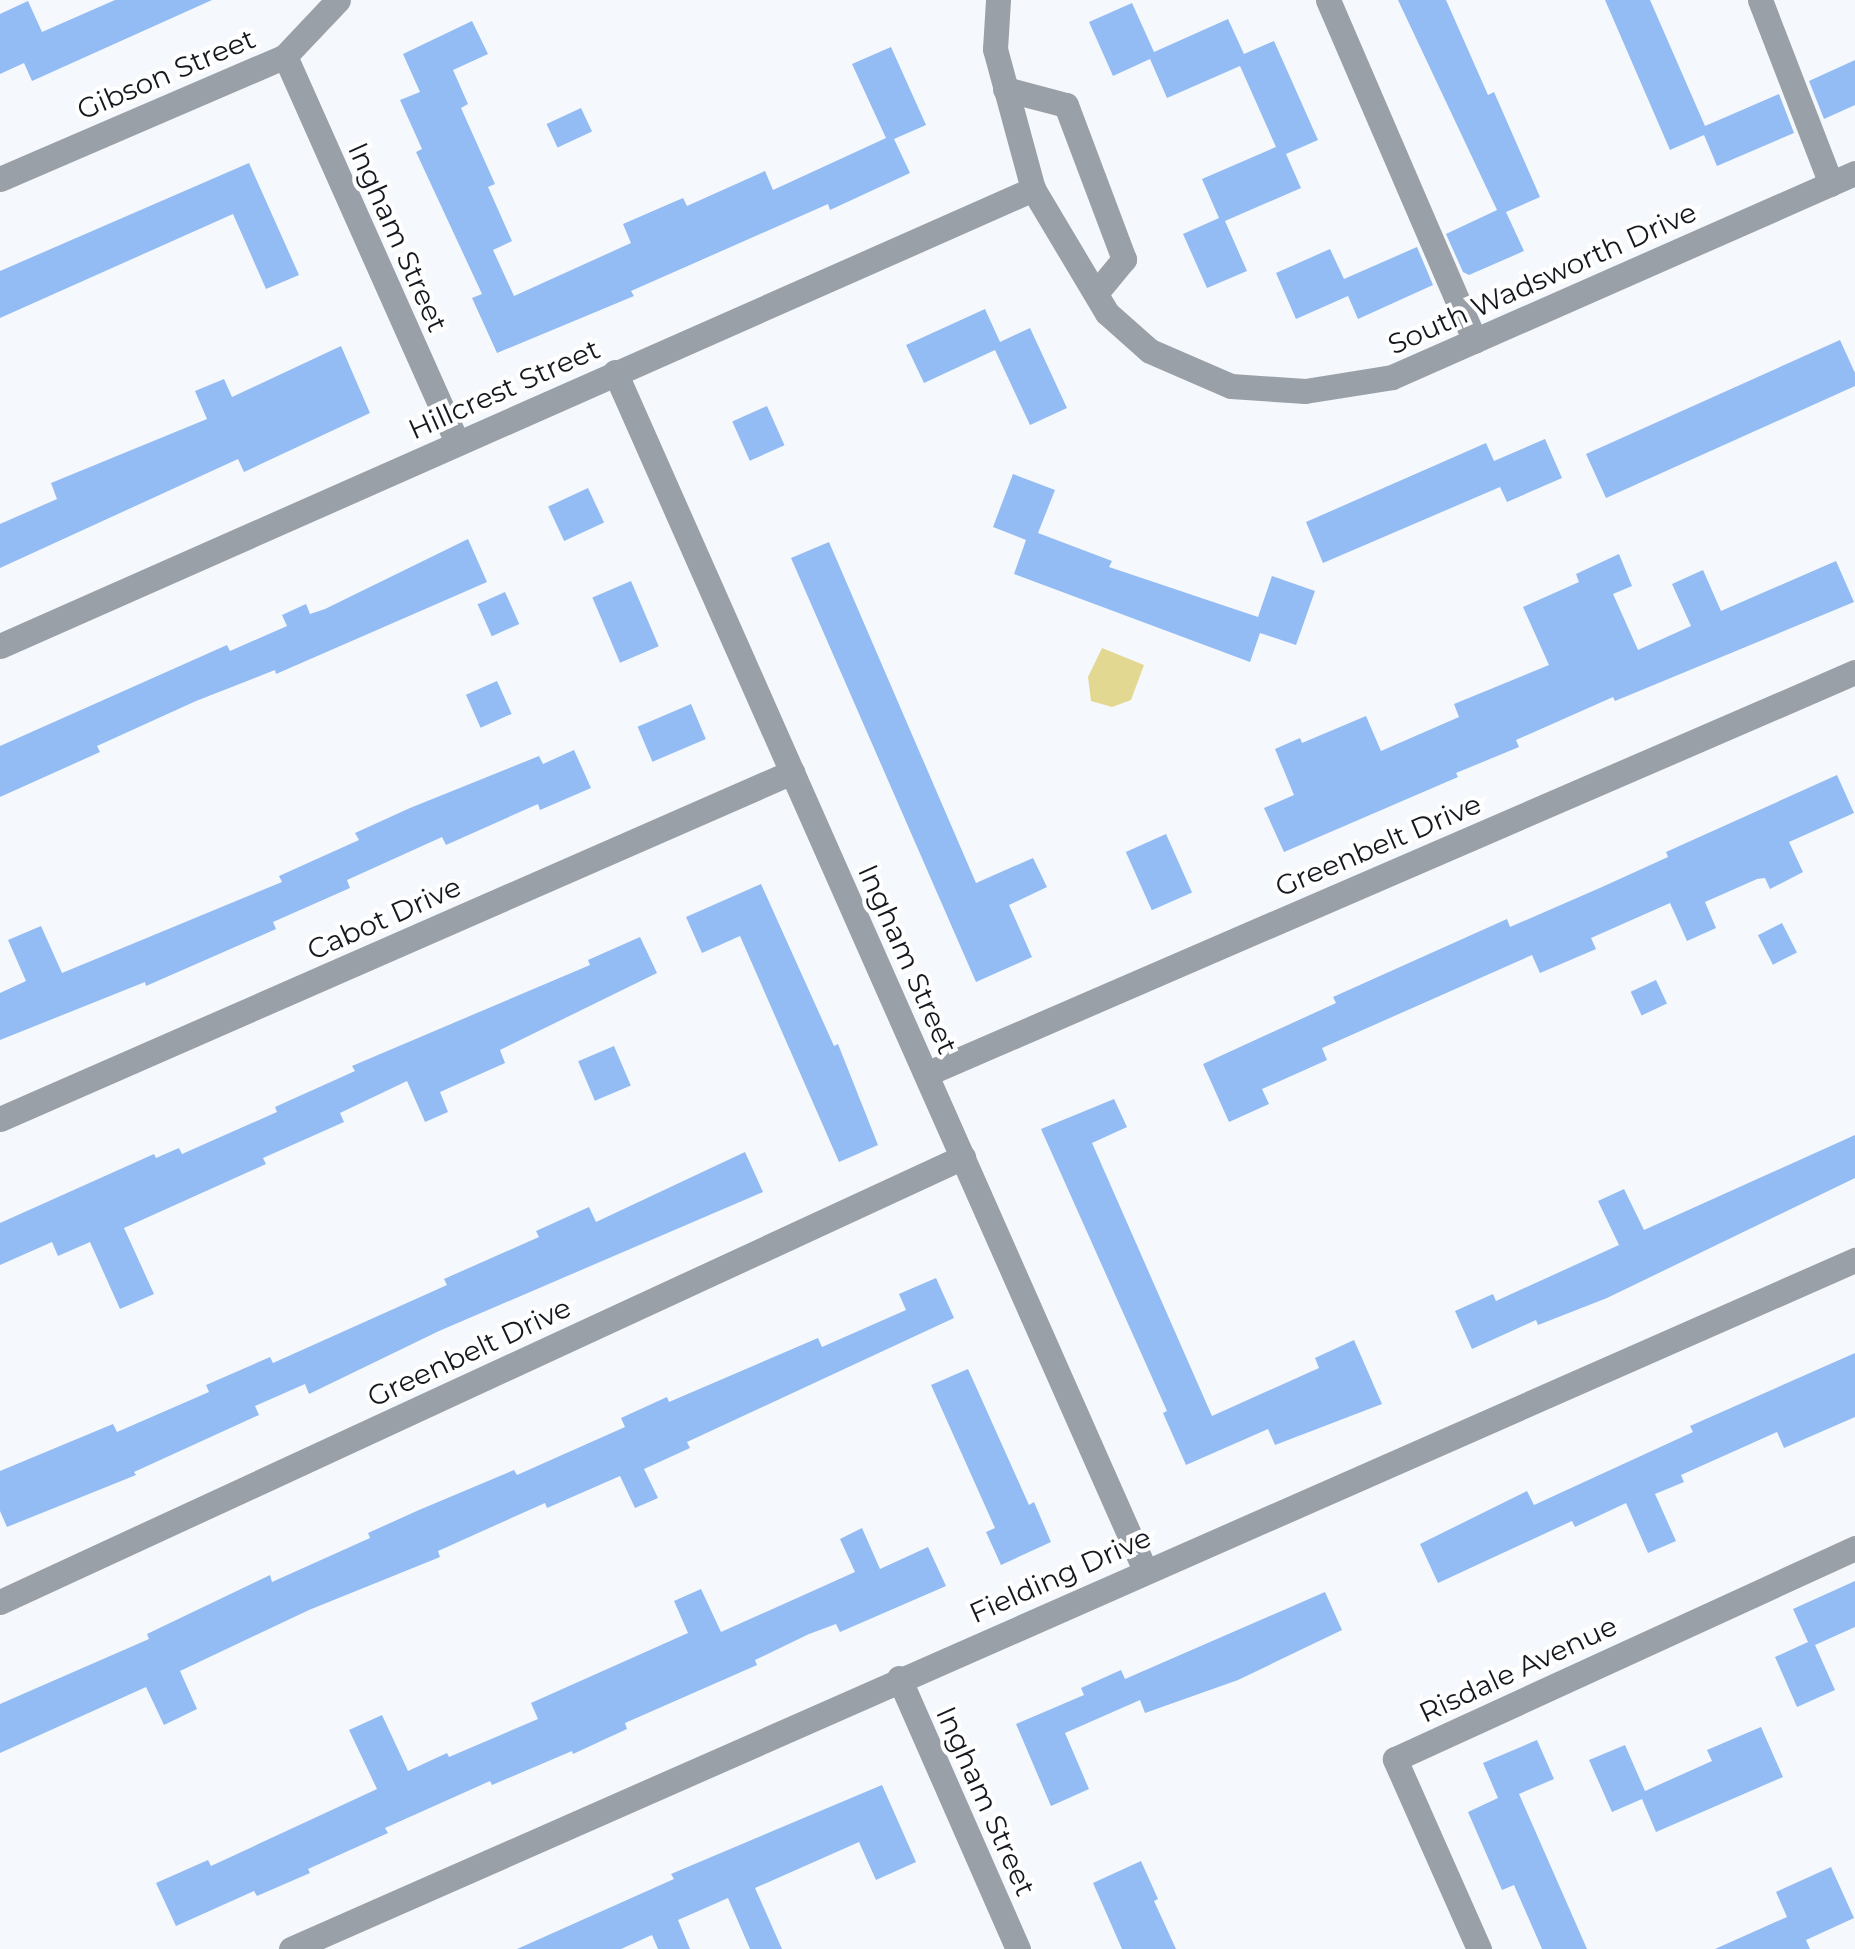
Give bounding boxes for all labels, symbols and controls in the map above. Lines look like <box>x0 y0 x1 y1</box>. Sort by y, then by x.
street label: Gibson Street <box>72 21 260 127</box>
street label: Ingham Street <box>341 137 455 337</box>
street label: South Wadsworth Drive <box>1383 195 1701 361</box>
street label: Hillcrest Street <box>403 332 605 446</box>
street label: Greenbelt Drive <box>1270 786 1486 904</box>
street label: Ingham Street <box>851 859 965 1059</box>
street label: Cabot Drive <box>302 869 466 967</box>
street label: Greenbelt Drive <box>362 1290 576 1414</box>
street label: Fielding Drive <box>964 1520 1156 1630</box>
street label: Risdale Avenue <box>1414 1608 1622 1730</box>
street label: Ingham Street <box>929 1701 1043 1901</box>

